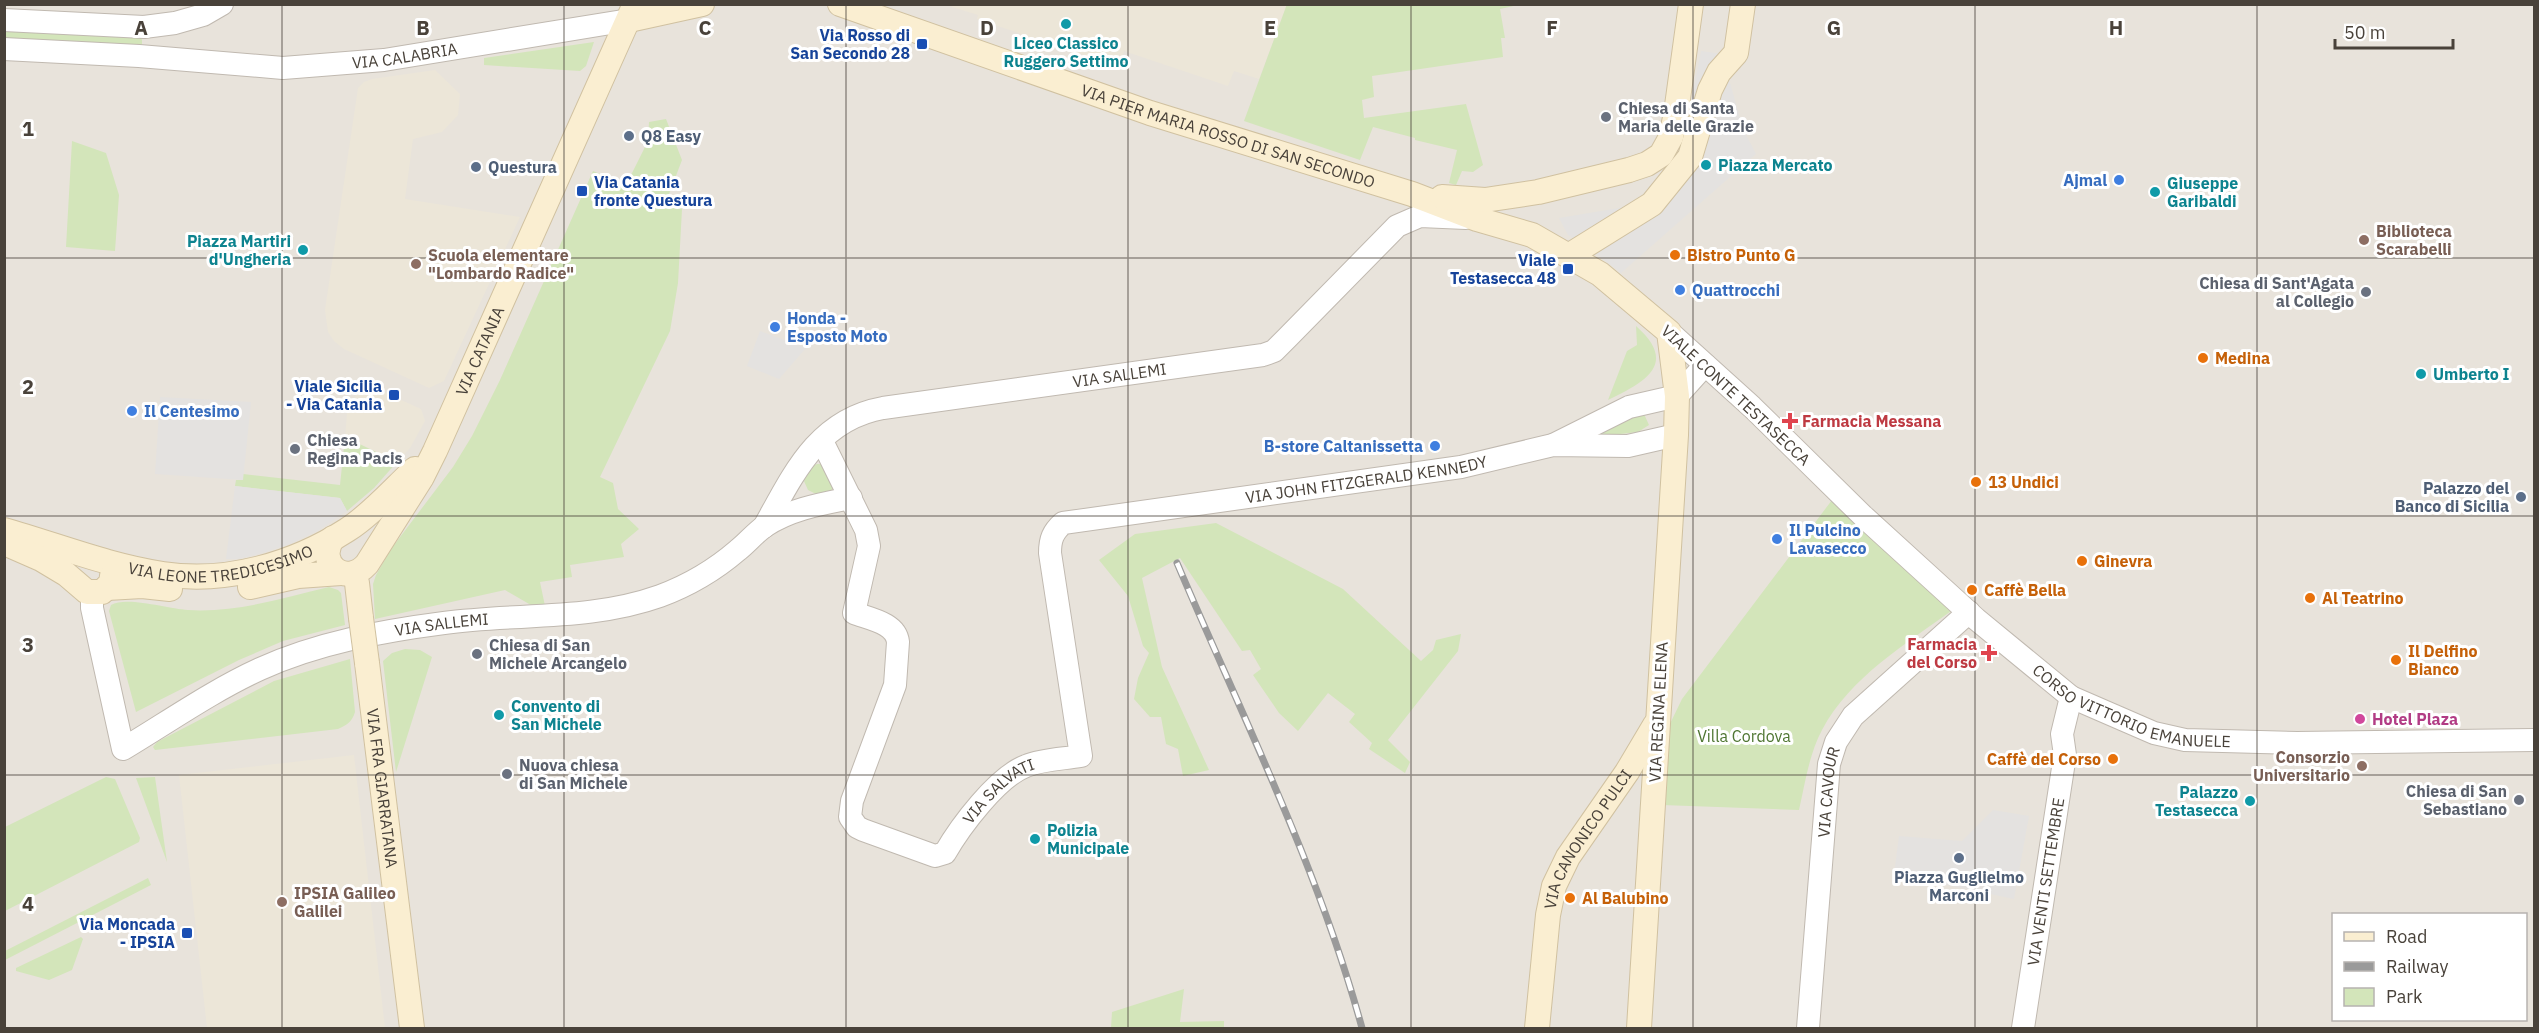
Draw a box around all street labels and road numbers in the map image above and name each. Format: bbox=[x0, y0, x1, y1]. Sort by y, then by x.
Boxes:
street label: VIA CALABRIA bbox=[351, 38, 459, 73]
street label: VIA PIER MARIA ROSSO DI SAN SECONDO bbox=[1079, 80, 1378, 192]
street label: VIA CATANIA bbox=[451, 303, 508, 399]
street label: VIALE CONTE TESTASECCA bbox=[1657, 321, 1815, 469]
street label: VIA SALLEMI bbox=[1071, 359, 1168, 391]
street label: VIA JOHN FITZGERALD KENNEDY bbox=[1244, 451, 1490, 507]
street label: VIA LEONE TREDICESIMO bbox=[126, 540, 316, 587]
street label: VIA SALLEMI bbox=[393, 609, 489, 640]
street label: VIA REGINA ELENA bbox=[1644, 641, 1672, 783]
street label: CORSO VITTORIO EMANUELE bbox=[2029, 660, 2231, 751]
street label: VIA FRA GIARRATANA bbox=[363, 707, 402, 869]
street label: VIA CAVOUR bbox=[1813, 744, 1844, 838]
street label: VIA SALVATI bbox=[958, 754, 1037, 828]
street label: VIA CANONICO PULCI bbox=[1540, 765, 1636, 911]
street label: VIA VENTI SETTEMBRE bbox=[2023, 796, 2068, 967]

